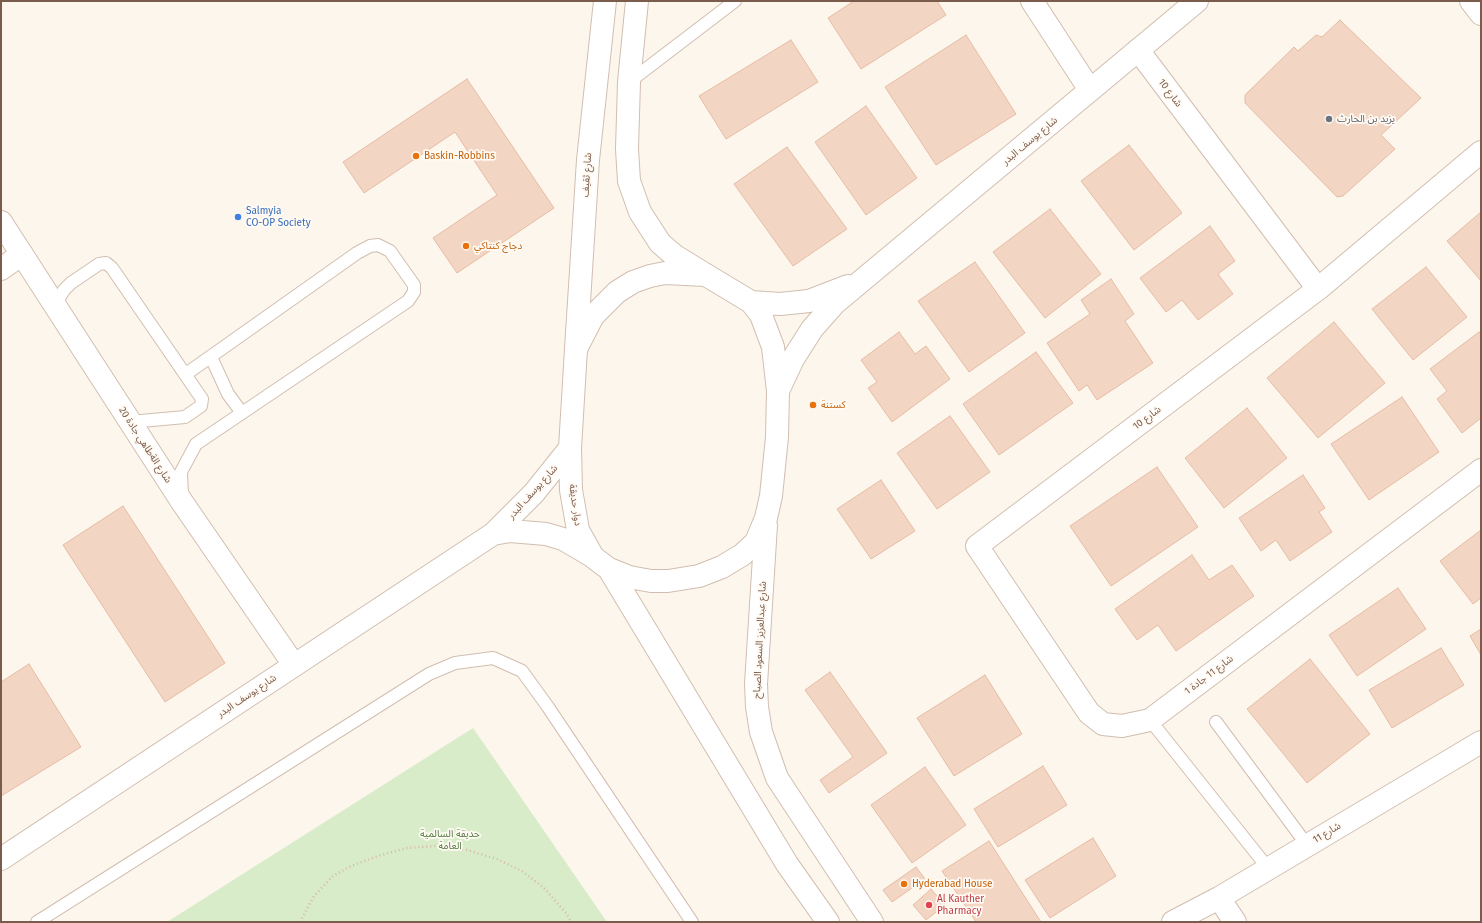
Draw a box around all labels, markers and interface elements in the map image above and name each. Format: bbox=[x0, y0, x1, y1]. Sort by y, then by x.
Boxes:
street label: شارع 10 bbox=[1156, 77, 1184, 109]
place label: يزيد بن الحارث bbox=[1337, 113, 1395, 125]
street label: شارع يوسف البدر bbox=[1000, 114, 1060, 168]
marker: يزيد بن الحارث bbox=[1324, 114, 1334, 124]
place label: Baskin-Robbins bbox=[424, 150, 495, 162]
marker: Baskin-Robbins bbox=[411, 151, 421, 161]
street label: شارع ثقيف bbox=[579, 152, 595, 198]
place label: Salmyia CO-OP Society bbox=[246, 205, 311, 228]
marker: Salmyia CO-OP Society bbox=[233, 212, 243, 222]
place label: دجاج كنتاكي bbox=[474, 240, 522, 252]
marker: دجاج كنتاكي bbox=[461, 241, 471, 251]
place label: كستنة bbox=[821, 399, 846, 411]
marker: كستنة bbox=[808, 400, 818, 410]
street label: شارع 10 bbox=[1131, 404, 1163, 432]
street label: شارع الةطاهي جادة 20 bbox=[116, 405, 174, 485]
street label: شارع يوسف البدر bbox=[506, 462, 560, 522]
street label: دوار حديقة bbox=[566, 483, 584, 527]
street label: شارع عبدالعزيز السعود الصباح bbox=[751, 581, 769, 699]
street label: شارع 11 جادة 1 bbox=[1182, 653, 1236, 697]
street label: شارع يوسف البدر bbox=[215, 672, 279, 720]
street label: شارع 11 bbox=[1311, 820, 1343, 846]
park label: حديقة السالمية العامة bbox=[420, 828, 480, 852]
place label: Hyderabad House bbox=[912, 878, 993, 890]
marker: Hyderabad House bbox=[899, 879, 909, 889]
place label: Al Kauther Pharmacy bbox=[937, 893, 984, 916]
marker: Al Kauther Pharmacy bbox=[924, 900, 934, 910]

